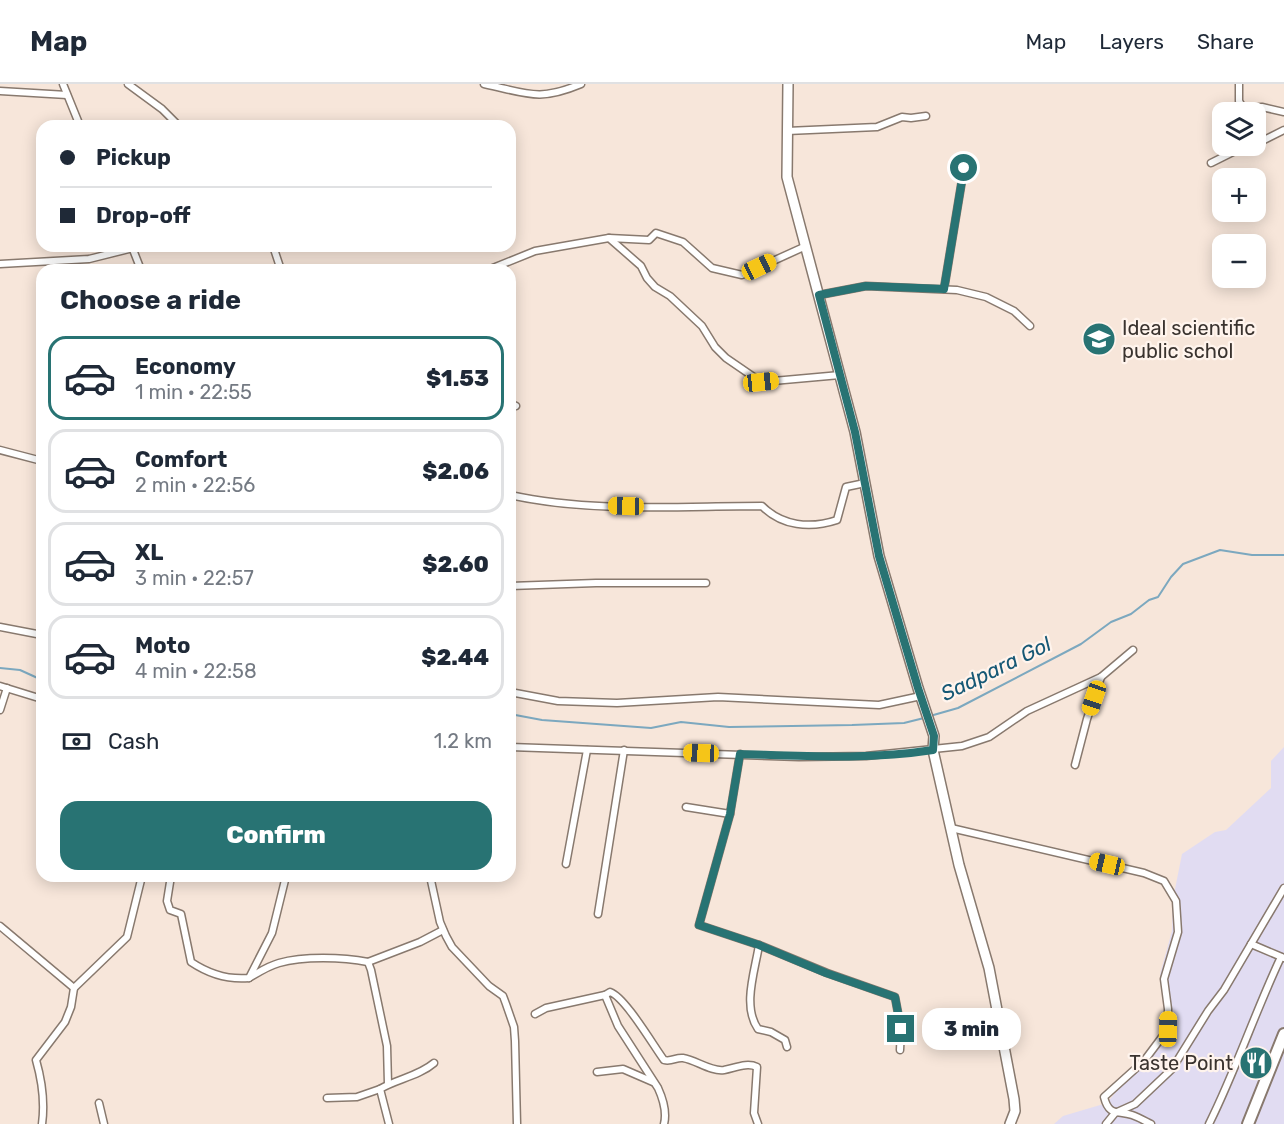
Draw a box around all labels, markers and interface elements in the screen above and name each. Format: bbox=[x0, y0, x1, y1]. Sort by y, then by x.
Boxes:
text: Map bbox=[30, 25, 87, 58]
text: Map bbox=[1025, 29, 1066, 54]
text: Layers bbox=[1099, 29, 1164, 54]
text: Share bbox=[1197, 29, 1254, 54]
map controls bbox=[1212, 102, 1266, 288]
button: layers bbox=[1212, 102, 1266, 156]
text: Pickup bbox=[96, 144, 171, 171]
route start bbox=[950, 154, 977, 181]
button: + bbox=[1212, 168, 1266, 222]
text: Drop-off bbox=[96, 202, 191, 229]
button: − bbox=[1212, 234, 1266, 288]
car bbox=[739, 251, 779, 283]
text: Choose a ride bbox=[60, 284, 241, 316]
place label: Ideal scientific public schol bbox=[1122, 316, 1255, 363]
school or university icon: Ideal scientific public schol bbox=[1081, 321, 1117, 357]
icon: car bbox=[63, 351, 117, 405]
text: Economy bbox=[135, 353, 236, 380]
text: $1.53 bbox=[426, 365, 489, 392]
car bbox=[742, 371, 780, 393]
text: 1 min · 22:55 bbox=[135, 380, 252, 404]
icon: car bbox=[63, 444, 117, 498]
text: Comfort bbox=[135, 446, 227, 473]
text: $2.06 bbox=[422, 458, 489, 485]
text: 2 min · 22:56 bbox=[135, 473, 255, 497]
car bbox=[608, 497, 644, 515]
icon: car bbox=[63, 537, 117, 591]
text: XL bbox=[135, 539, 163, 566]
text: $2.60 bbox=[422, 551, 489, 578]
text: 3 min · 22:57 bbox=[135, 566, 254, 590]
icon: car bbox=[63, 630, 117, 684]
water label: Sadpara Gol bbox=[937, 631, 1056, 706]
text: Moto bbox=[135, 632, 190, 659]
text: $2.44 bbox=[421, 644, 489, 671]
text: 4 min · 22:58 bbox=[135, 659, 257, 683]
car bbox=[1080, 678, 1108, 718]
icon: cash bbox=[60, 725, 93, 758]
text: Cash bbox=[108, 728, 159, 755]
text: 1.2 km bbox=[434, 729, 492, 753]
car bbox=[683, 743, 719, 763]
button: Confirm bbox=[60, 801, 492, 870]
car bbox=[1087, 851, 1127, 877]
callout: 3 min bbox=[922, 1008, 1021, 1050]
car bbox=[1159, 1011, 1177, 1047]
route end bbox=[887, 1015, 914, 1042]
text: 3 min bbox=[944, 1017, 999, 1041]
restaurant icon: Taste Point bbox=[1238, 1045, 1274, 1081]
place label: Taste Point bbox=[1129, 1051, 1233, 1075]

